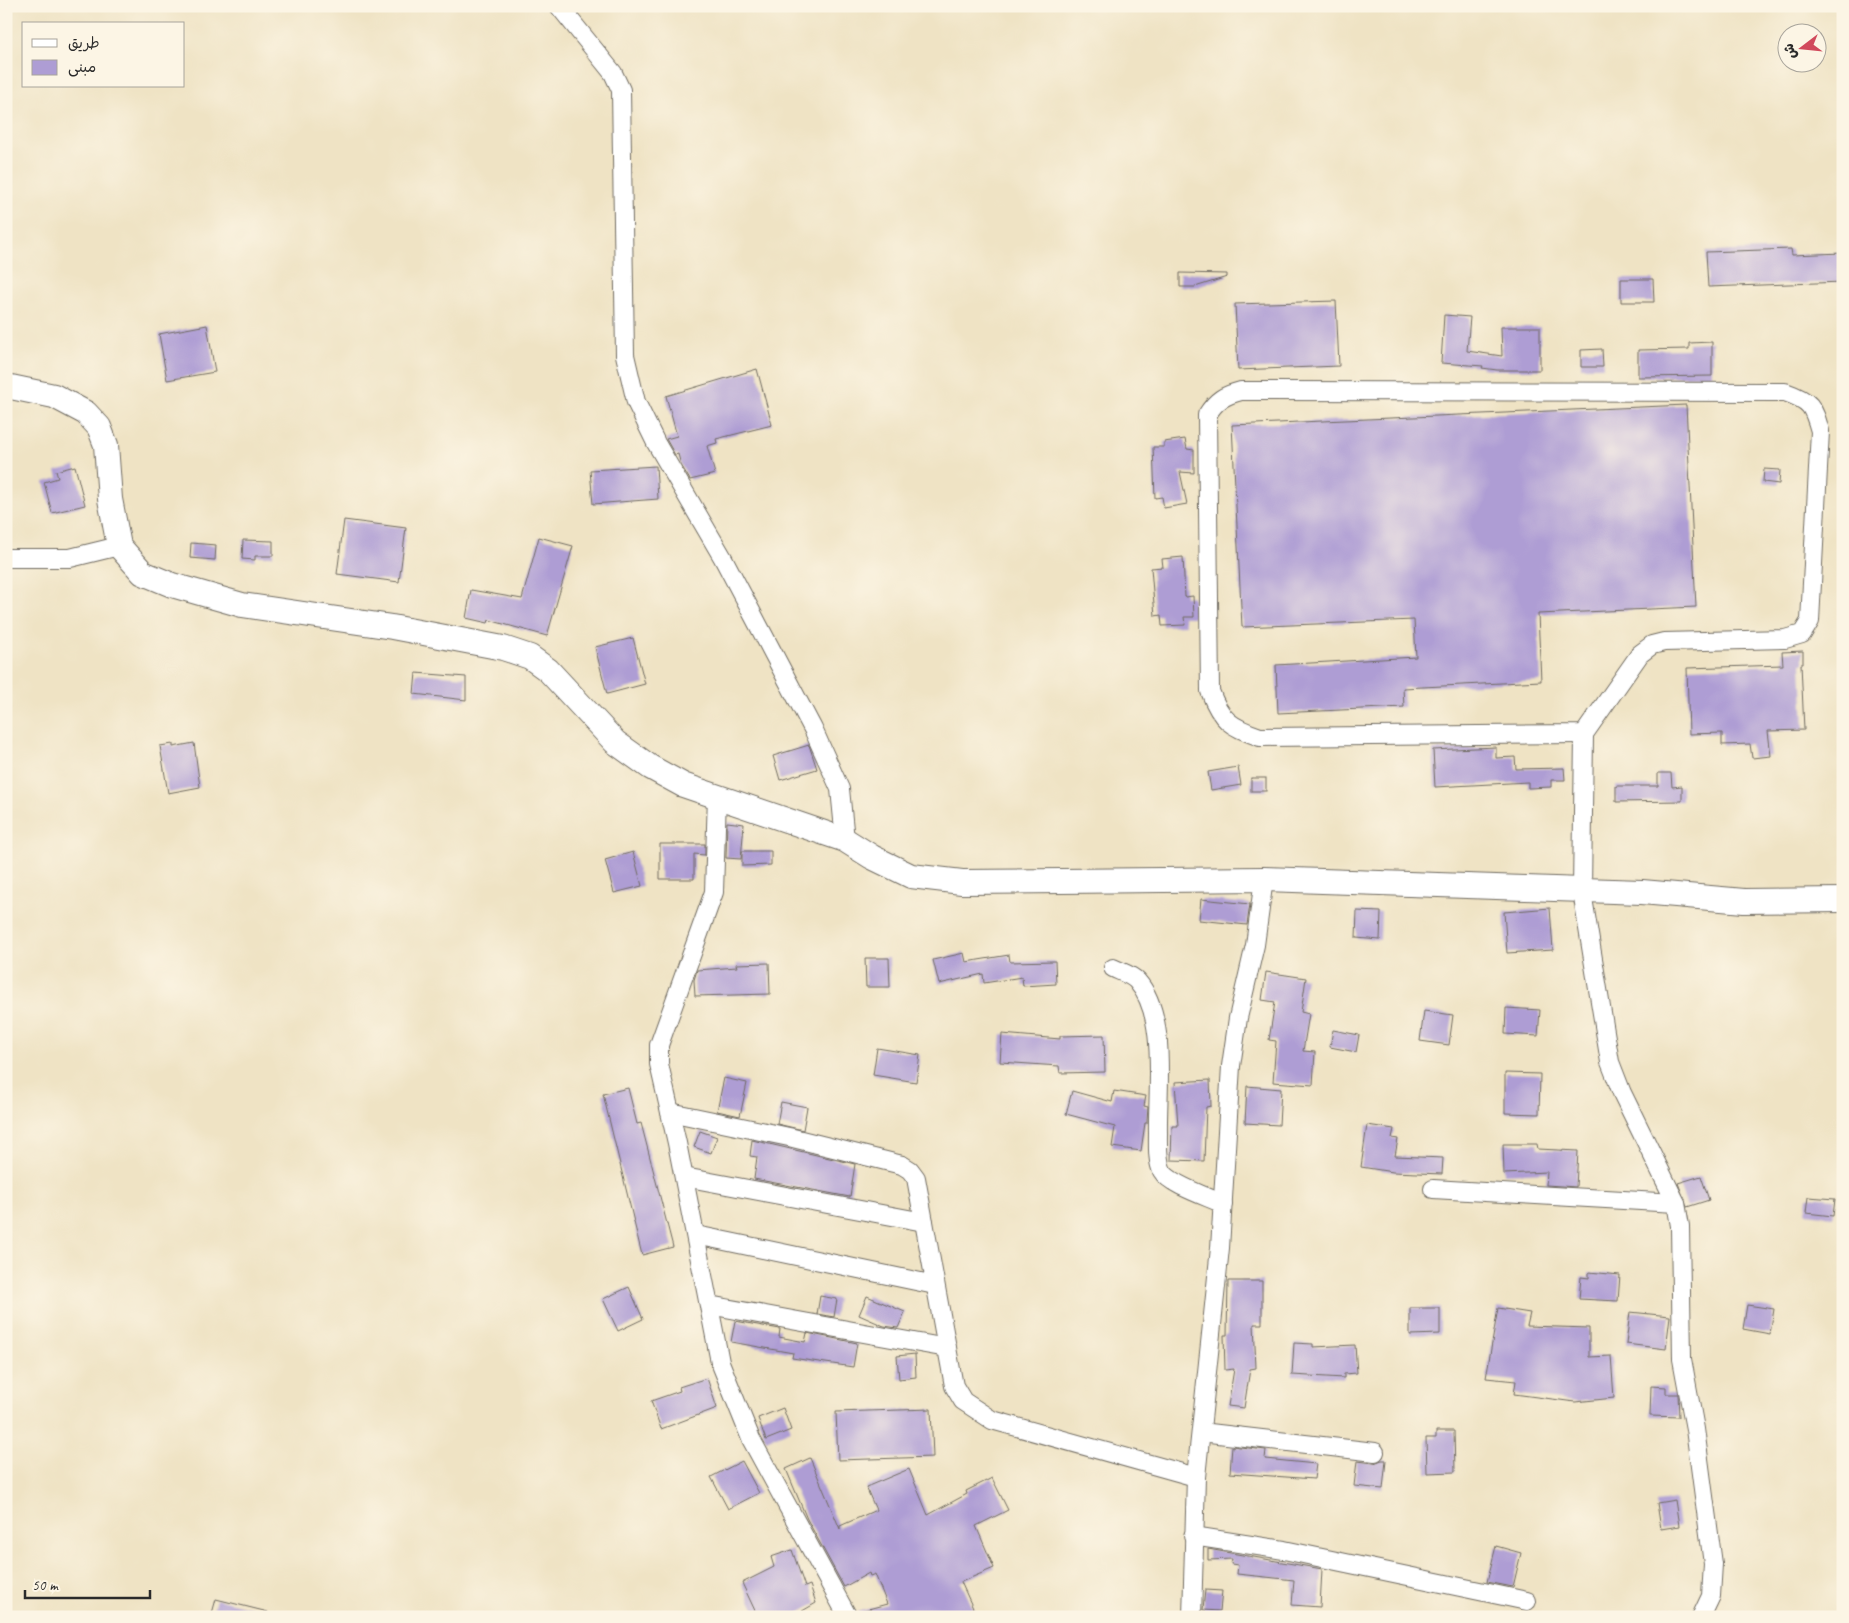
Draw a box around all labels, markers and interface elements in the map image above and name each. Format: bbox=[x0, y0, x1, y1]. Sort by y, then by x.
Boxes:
legend bbox=[22, 22, 185, 88]
north arrow bbox=[1776, 22, 1826, 72]
text: طريق bbox=[68, 34, 100, 53]
text: ش bbox=[1780, 42, 1800, 61]
text: مبنى bbox=[68, 58, 96, 77]
scale bar bbox=[25, 1568, 150, 1600]
text: 50 m bbox=[32, 1576, 59, 1595]

